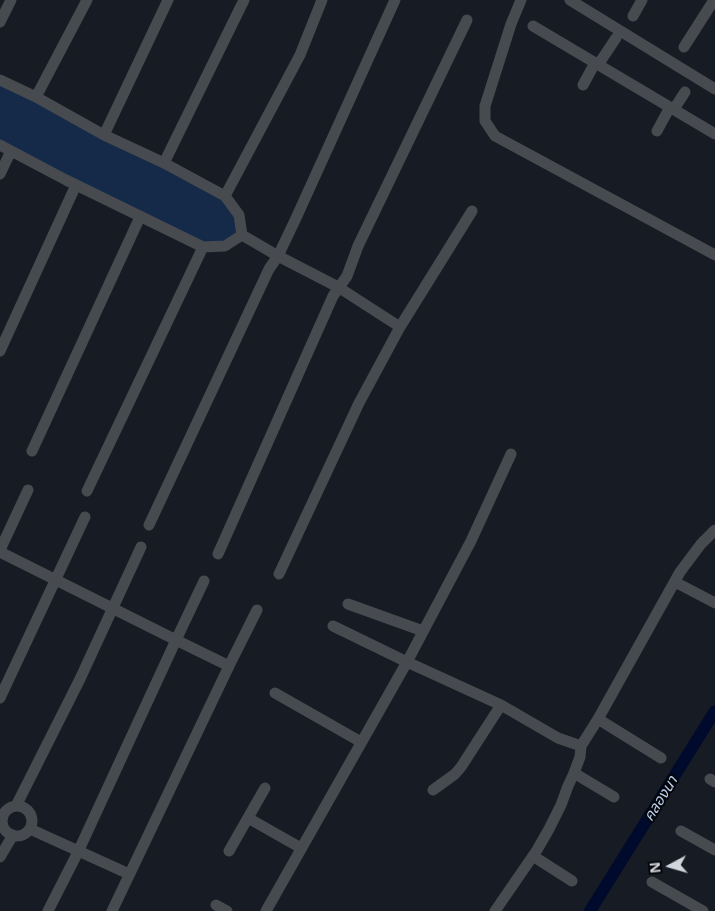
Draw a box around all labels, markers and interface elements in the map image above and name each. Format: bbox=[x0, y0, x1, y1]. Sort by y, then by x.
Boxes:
water label: คลองนา bbox=[640, 773, 682, 825]
north arrow bbox=[645, 841, 695, 891]
text: N bbox=[645, 861, 665, 874]

